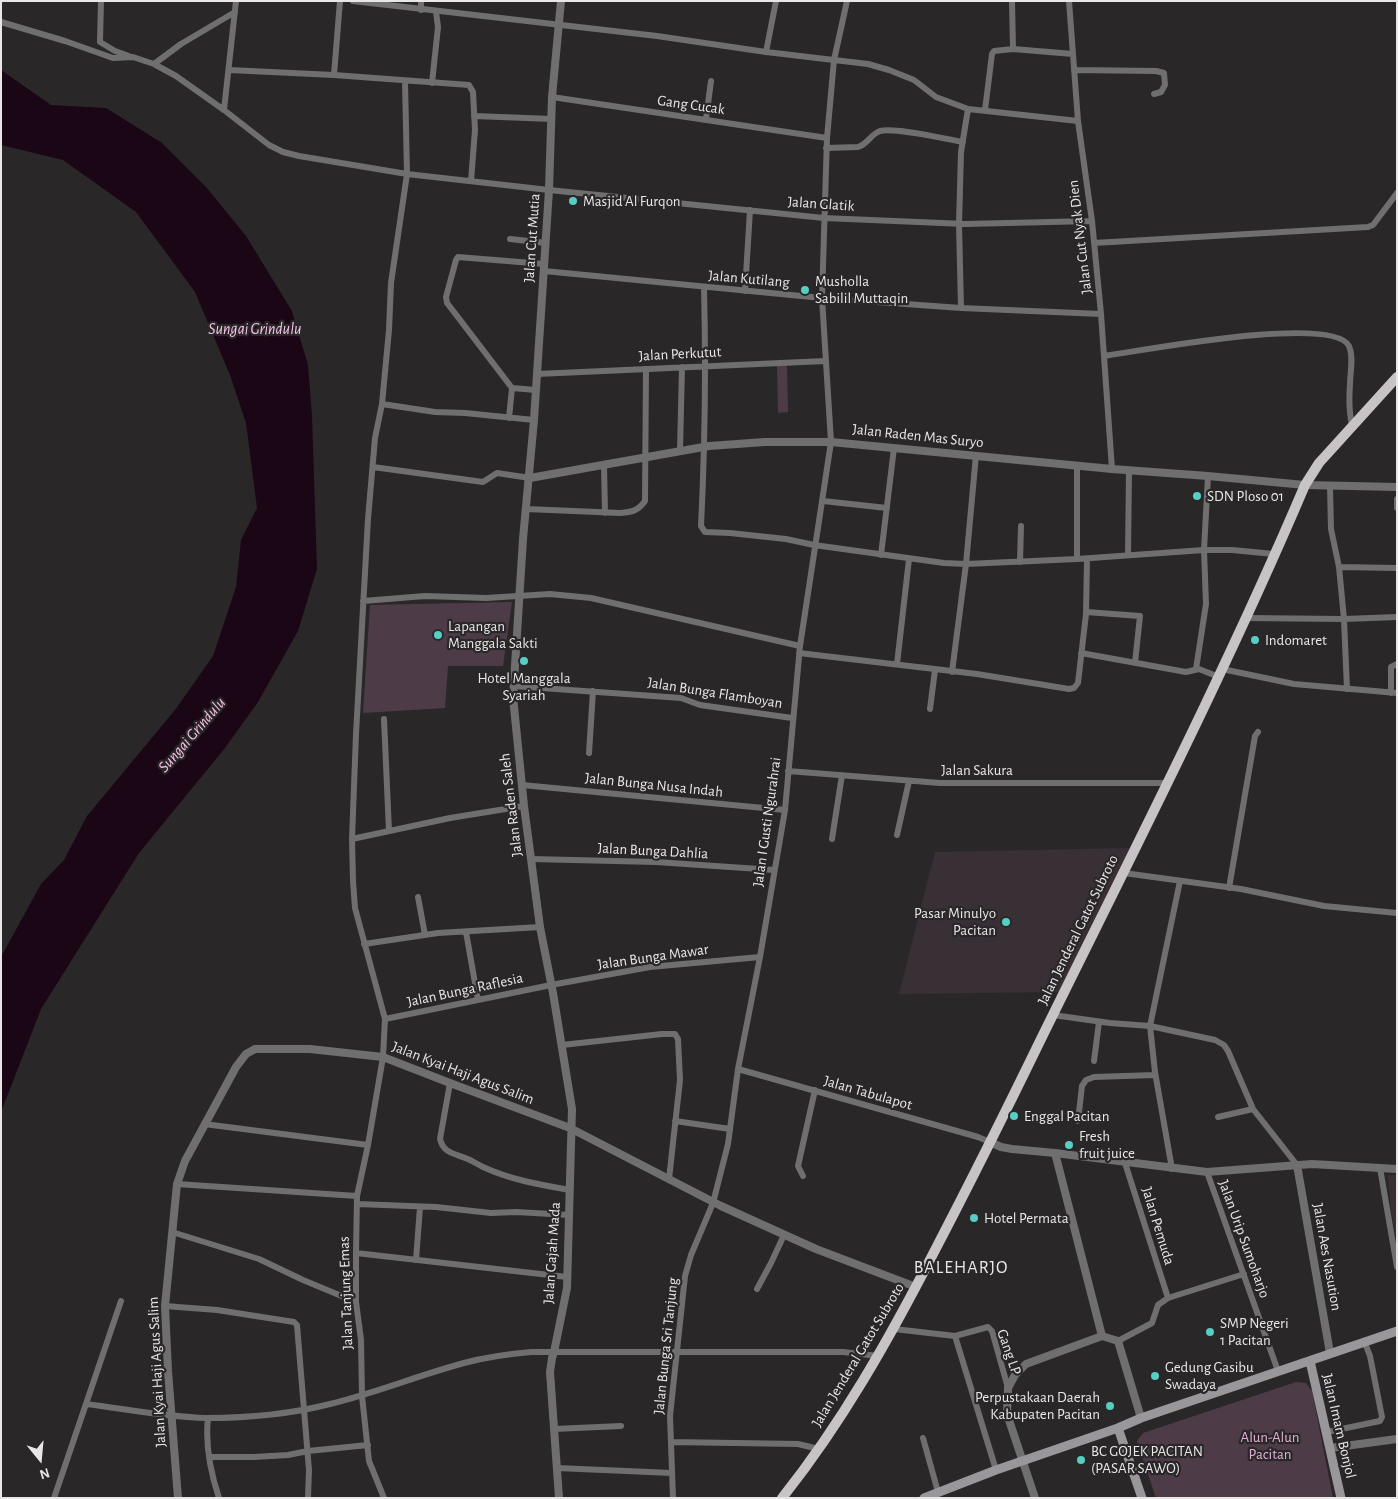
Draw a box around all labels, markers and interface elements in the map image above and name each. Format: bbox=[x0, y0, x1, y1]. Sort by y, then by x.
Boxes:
street label: Gang Cucak bbox=[656, 91, 726, 119]
street label: Jalan Cut Nyak Dien bbox=[1064, 179, 1096, 295]
place label: Masjid Al Furqon bbox=[583, 192, 681, 210]
street label: Jalan Cut Mutia bbox=[520, 193, 544, 283]
street label: Jalan Glatik bbox=[787, 193, 855, 215]
marker: Masjid Al Furqon bbox=[567, 195, 579, 207]
street label: Jalan Kutilang bbox=[708, 266, 790, 292]
place label: Musholla Sabilil Muttaqin bbox=[815, 272, 908, 307]
marker: Musholla Sabilil Muttaqin bbox=[799, 284, 811, 296]
water label: Sungai Grindulu bbox=[208, 319, 302, 339]
street label: Jalan Perkutut bbox=[638, 343, 722, 365]
street label: Jalan Raden Mas Suryo bbox=[852, 420, 984, 452]
place label: SDN Ploso 01 bbox=[1207, 487, 1284, 505]
marker: SDN Ploso 01 bbox=[1191, 490, 1203, 502]
place label: Lapangan Manggala Sakti bbox=[448, 617, 538, 652]
marker: Lapangan Manggala Sakti bbox=[432, 629, 444, 641]
place label: Indomaret bbox=[1265, 631, 1327, 649]
marker: Indomaret bbox=[1249, 634, 1261, 646]
marker: Hotel Manggala Syariah bbox=[518, 655, 530, 667]
place label: Hotel Manggala Syariah bbox=[477, 669, 571, 704]
street label: Jalan Bunga Flamboyan bbox=[646, 673, 784, 713]
water label: Sungai Grindulu bbox=[154, 694, 230, 776]
street label: Jalan Raden Saleh bbox=[496, 752, 526, 858]
street label: Jalan I Gusti Ngurahrai bbox=[749, 756, 785, 888]
street label: Jalan Sakura bbox=[941, 761, 1013, 779]
street label: Jalan Bunga Nusa Indah bbox=[584, 769, 724, 801]
street label: Jalan Bunga Dahlia bbox=[597, 839, 709, 863]
street label: Jalan Jenderal Gatot Subroto bbox=[1034, 852, 1122, 1008]
place label: Pasar Minulyo Pacitan bbox=[914, 904, 996, 939]
marker: Pasar Minulyo Pacitan bbox=[1000, 916, 1012, 928]
street label: Jalan Bunga Mawar bbox=[596, 940, 710, 974]
street label: Jalan Bunga Raflesia bbox=[405, 969, 525, 1011]
street label: Jalan Kyai Haji Agus Salim bbox=[389, 1038, 537, 1108]
street label: Jalan Tabulapot bbox=[822, 1072, 914, 1114]
place label: Enggal Pacitan bbox=[1024, 1107, 1109, 1125]
marker: Enggal Pacitan bbox=[1008, 1110, 1020, 1122]
place label: Fresh fruit juice bbox=[1079, 1127, 1135, 1162]
marker: Fresh fruit juice bbox=[1063, 1139, 1075, 1151]
street label: Jalan Urip Sumoharjo bbox=[1214, 1177, 1274, 1301]
street label: Jalan Pemuda bbox=[1138, 1185, 1178, 1267]
street label: Jalan Gajah Mada bbox=[539, 1201, 565, 1305]
street label: Jalan Aes Nasution bbox=[1309, 1202, 1345, 1312]
place label: Hotel Permata bbox=[984, 1209, 1069, 1227]
marker: Hotel Permata bbox=[968, 1212, 980, 1224]
street label: Jalan Tanjung Emas bbox=[335, 1236, 357, 1350]
district label: BALEHARJO bbox=[913, 1257, 1009, 1279]
street label: Jalan Bunga Sri Tanjung bbox=[650, 1277, 682, 1415]
street label: Jalan Jenderal Gatot Subroto bbox=[808, 1280, 908, 1430]
street label: Jalan Kyai Haji Agus Salim bbox=[144, 1296, 170, 1448]
place label: SMP Negeri 1 Pacitan bbox=[1220, 1314, 1289, 1349]
marker: SMP Negeri 1 Pacitan bbox=[1204, 1326, 1216, 1338]
street label: Gang LP bbox=[993, 1327, 1025, 1377]
place label: Gedung Gasibu Swadaya bbox=[1165, 1358, 1254, 1393]
marker: Gedung Gasibu Swadaya bbox=[1149, 1370, 1161, 1382]
street label: Jalan Imam Bonjol bbox=[1318, 1372, 1360, 1480]
place label: Perpustakaan Daerah Kabupaten Pacitan bbox=[975, 1388, 1100, 1423]
marker: Perpustakaan Daerah Kabupaten Pacitan bbox=[1104, 1400, 1116, 1412]
park label: Alun-Alun Pacitan bbox=[1240, 1428, 1300, 1463]
north arrow bbox=[15, 1434, 65, 1484]
place label: BC GOJEK PACITAN (PASAR SAWO) bbox=[1091, 1442, 1203, 1477]
marker: BC GOJEK PACITAN (PASAR SAWO) bbox=[1075, 1454, 1087, 1466]
text: N bbox=[38, 1465, 51, 1481]

